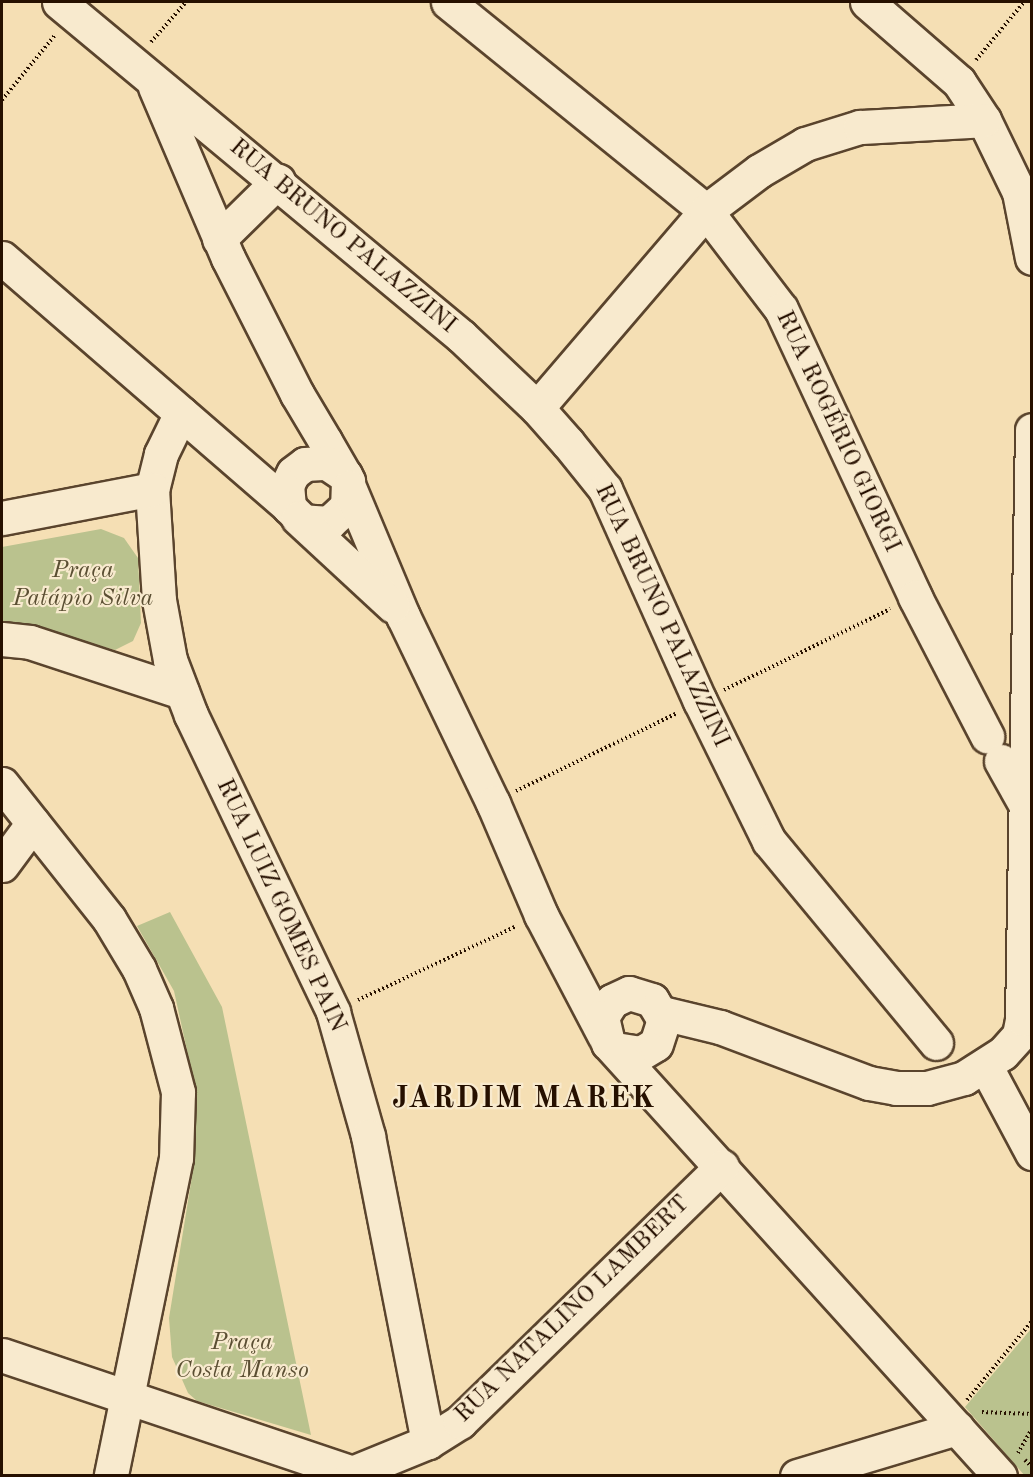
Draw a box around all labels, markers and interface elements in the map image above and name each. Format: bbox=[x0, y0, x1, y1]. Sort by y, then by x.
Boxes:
street label: RUA BRUNO PALAZZINI bbox=[223, 134, 461, 340]
street label: RUA ROGÉRIO GIORGI bbox=[768, 307, 906, 557]
street label: RUA BRUNO PALAZZINI bbox=[587, 480, 735, 752]
park label: Praça Patápio Silva bbox=[13, 558, 153, 614]
street label: RUA LUIZ GOMES PAIN bbox=[209, 775, 351, 1037]
district label: JARDIM MAREK bbox=[392, 1081, 656, 1117]
street label: RUA NATALINO LAMBERT bbox=[450, 1190, 696, 1430]
park label: Praça Costa Manso bbox=[175, 1330, 309, 1386]

